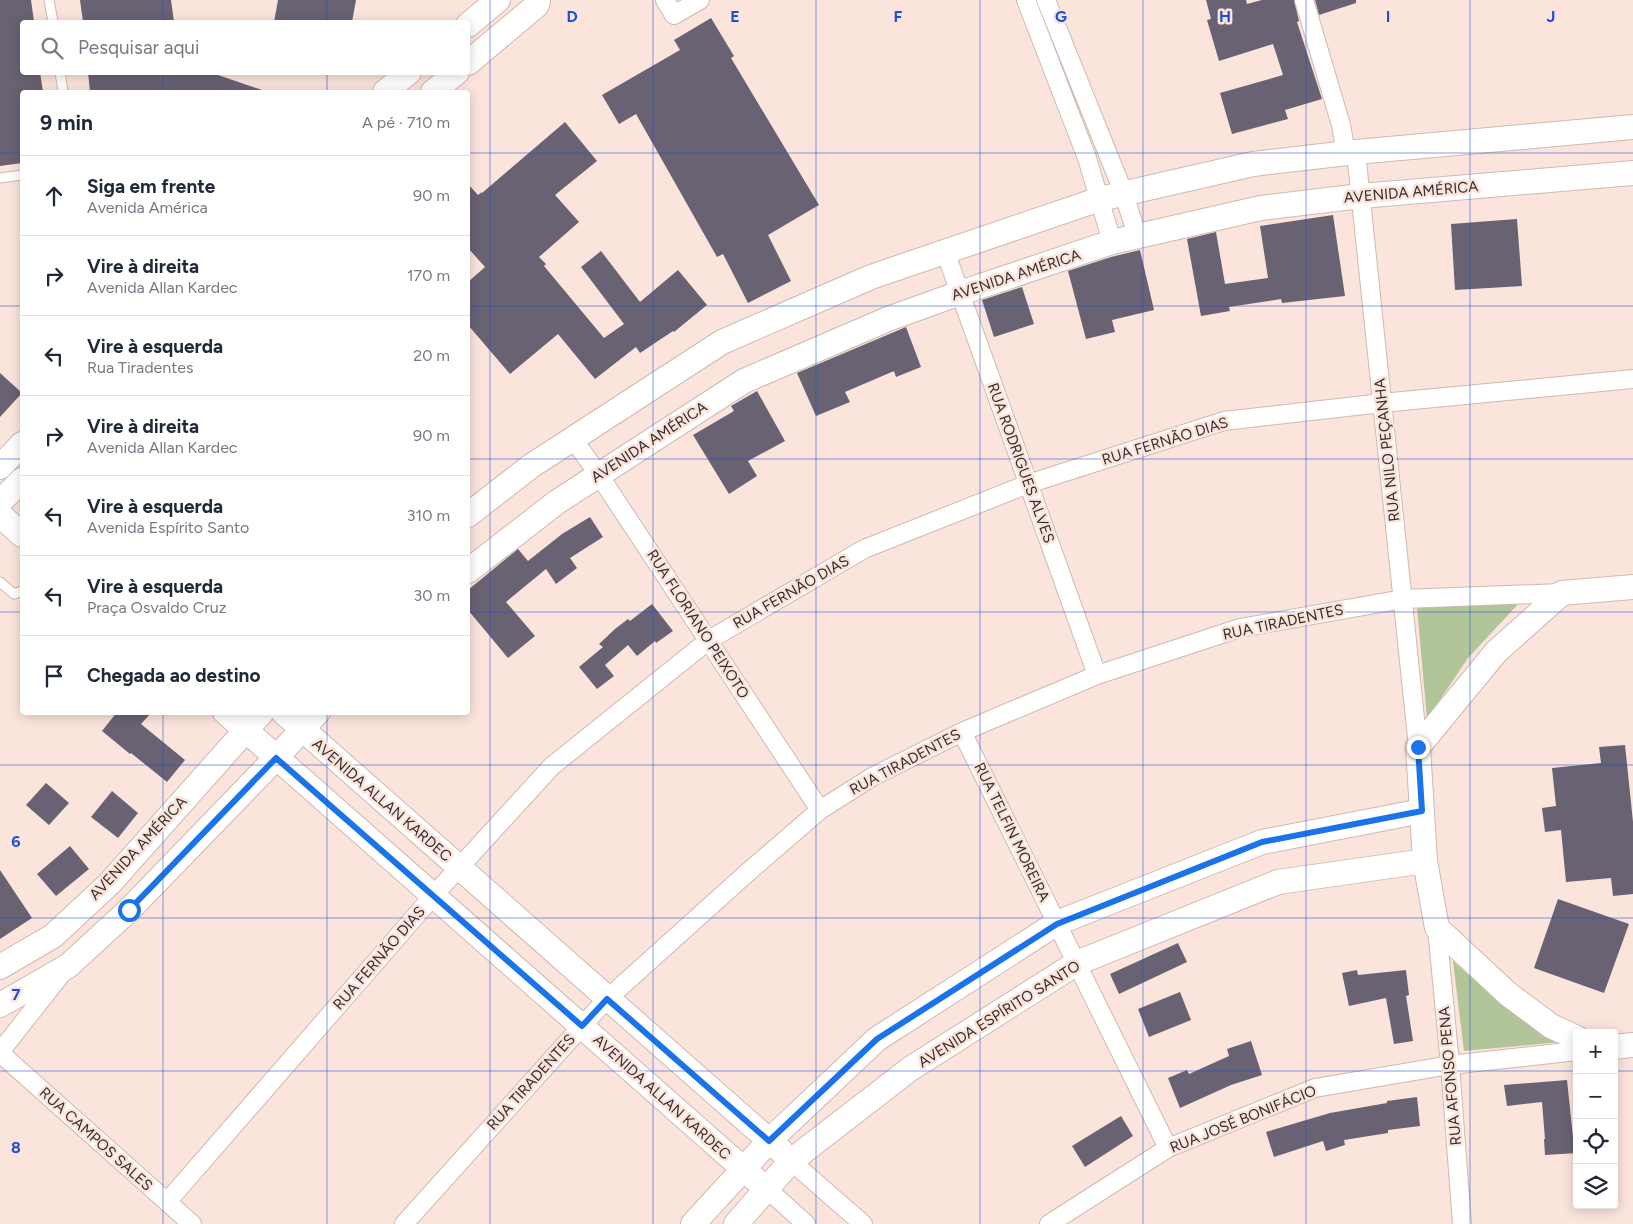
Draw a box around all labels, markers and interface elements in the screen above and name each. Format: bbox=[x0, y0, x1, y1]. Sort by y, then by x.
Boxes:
text: D bbox=[566, 7, 578, 26]
text: E bbox=[730, 7, 740, 26]
text: F bbox=[894, 7, 903, 26]
text: G bbox=[1055, 7, 1067, 26]
text: H bbox=[1219, 7, 1231, 26]
text: I bbox=[1386, 7, 1390, 26]
text: J bbox=[1547, 7, 1555, 26]
search box bbox=[20, 20, 470, 75]
icon: search bbox=[38, 34, 66, 62]
text: Pesquisar aqui bbox=[78, 36, 199, 59]
text: 9 min bbox=[40, 110, 93, 135]
text: A pé · 710 m bbox=[362, 113, 450, 132]
text: Siga em frente bbox=[87, 175, 215, 198]
street label: AVENIDA AMÉRICA bbox=[1343, 177, 1479, 207]
icon: ahead bbox=[40, 182, 68, 210]
text: 90 m bbox=[413, 186, 450, 205]
text: Avenida América bbox=[87, 198, 208, 217]
street label: AVENIDA AMÉRICA bbox=[949, 246, 1083, 304]
text: Vire à direita bbox=[87, 255, 199, 278]
icon: right bbox=[40, 262, 68, 290]
text: 170 m bbox=[407, 266, 450, 285]
text: Avenida Allan Kardec bbox=[87, 278, 238, 297]
text: Vire à esquerda bbox=[87, 335, 223, 358]
icon: left bbox=[40, 342, 68, 370]
text: 20 m bbox=[413, 346, 450, 365]
text: Rua Tiradentes bbox=[87, 358, 193, 377]
street label: RUA NILO PEÇANHA bbox=[1371, 377, 1403, 523]
street label: RUA RODRIGUES ALVES bbox=[984, 381, 1058, 545]
street label: AVENIDA AMÉRICA bbox=[588, 398, 710, 486]
street label: RUA FERNÃO DIAS bbox=[1100, 413, 1230, 469]
text: Vire à direita bbox=[87, 415, 199, 438]
icon: right bbox=[40, 422, 68, 450]
text: 90 m bbox=[413, 426, 450, 445]
text: Avenida Allan Kardec bbox=[87, 438, 238, 457]
text: Vire à esquerda bbox=[87, 495, 223, 518]
icon: left bbox=[40, 502, 68, 530]
text: 310 m bbox=[407, 506, 450, 525]
text: Avenida Espírito Santo bbox=[87, 518, 249, 537]
street label: RUA FLORIANO PEIXOTO bbox=[643, 546, 753, 702]
street label: RUA FERNÃO DIAS bbox=[730, 551, 852, 633]
text: Vire à esquerda bbox=[87, 575, 223, 598]
icon: left bbox=[40, 582, 68, 610]
text: 30 m bbox=[413, 586, 450, 605]
text: Praça Osvaldo Cruz bbox=[87, 598, 227, 617]
street label: RUA TIRADENTES bbox=[1221, 600, 1345, 644]
icon: arrive bbox=[40, 662, 68, 690]
text: Chegada ao destino bbox=[87, 664, 260, 687]
street label: RUA TIRADENTES bbox=[846, 725, 964, 799]
street label: AVENIDA ALLAN KARDEC bbox=[309, 735, 455, 865]
route end bbox=[1407, 736, 1430, 759]
street label: RUA TELFIN MOREIRA bbox=[970, 759, 1054, 905]
street label: AVENIDA AMÉRICA bbox=[85, 793, 191, 903]
text: 6 bbox=[11, 832, 21, 851]
route start bbox=[118, 899, 141, 922]
street label: RUA FERNÃO DIAS bbox=[329, 903, 429, 1013]
street label: AVENIDA ESPÍRITO SANTO bbox=[915, 957, 1083, 1071]
text: 7 bbox=[12, 985, 21, 1004]
street label: RUA AFONSO PENA bbox=[1435, 1006, 1465, 1146]
map controls bbox=[1573, 1029, 1618, 1209]
button: + bbox=[1573, 1029, 1618, 1074]
street label: RUA TIRADENTES bbox=[483, 1030, 579, 1134]
street label: AVENIDA ALLAN KARDEC bbox=[590, 1031, 735, 1164]
button: − bbox=[1573, 1074, 1618, 1119]
street label: RUA JOSÉ BONIFÁCIO bbox=[1167, 1081, 1319, 1157]
street label: RUA CAMPOS SALES bbox=[36, 1083, 156, 1195]
button: locate bbox=[1573, 1119, 1618, 1164]
text: 8 bbox=[11, 1138, 21, 1157]
button: layers bbox=[1573, 1164, 1618, 1209]

